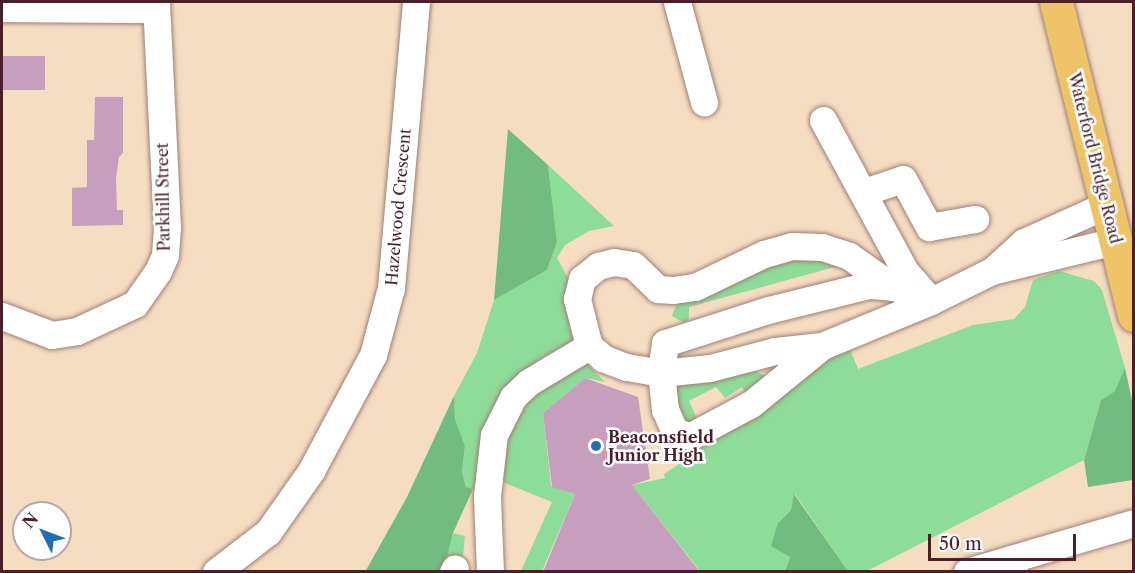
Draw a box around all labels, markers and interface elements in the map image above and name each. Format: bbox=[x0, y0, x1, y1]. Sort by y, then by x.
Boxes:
street label: Waterford Bridge Road bbox=[1064, 71, 1126, 245]
street label: Hazelwood Crescent bbox=[382, 127, 414, 287]
street label: Parkhill Street bbox=[152, 142, 174, 252]
place label: Beaconsfield Junior High bbox=[608, 427, 714, 465]
marker: Beaconsfield Junior High bbox=[589, 439, 603, 453]
north arrow bbox=[12, 501, 72, 561]
text: N bbox=[18, 508, 42, 532]
scale bar bbox=[931, 522, 1080, 560]
text: 50 m bbox=[939, 533, 982, 555]

